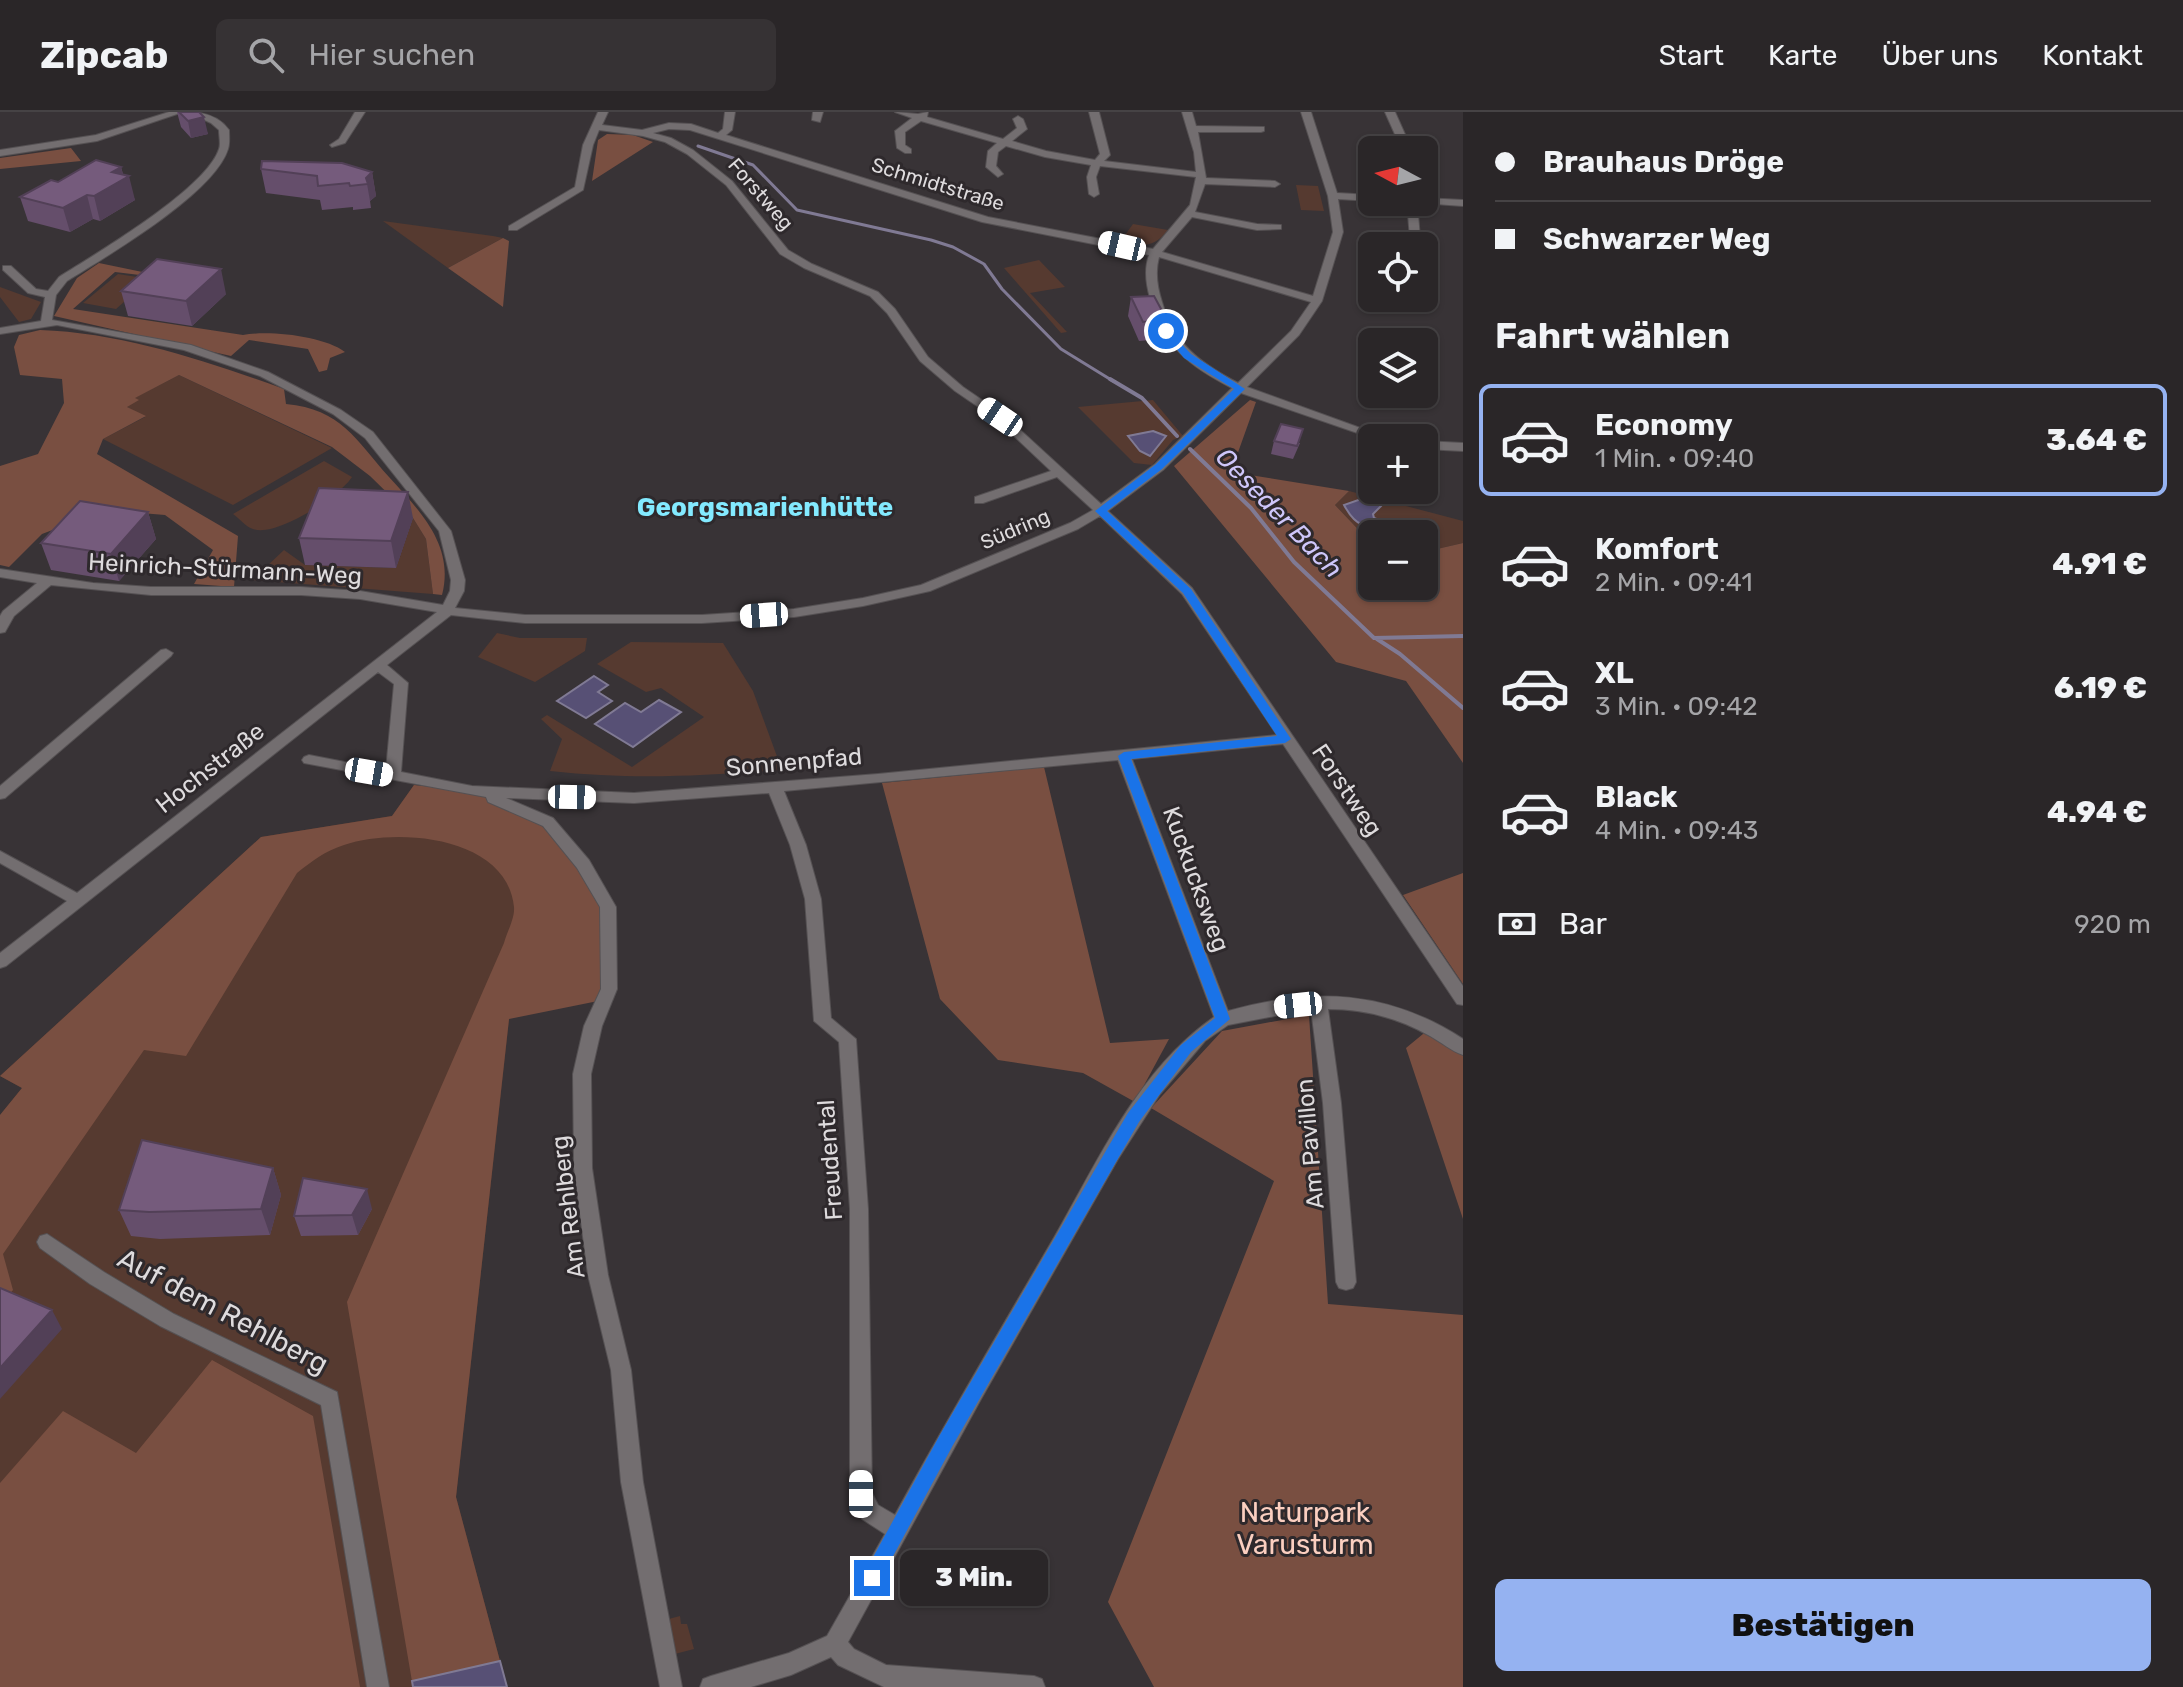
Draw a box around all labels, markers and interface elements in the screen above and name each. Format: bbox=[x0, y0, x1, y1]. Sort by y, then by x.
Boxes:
search box bbox=[216, 19, 776, 91]
text: Zipcab bbox=[40, 32, 168, 78]
icon: search bbox=[244, 33, 288, 77]
text: Hier suchen bbox=[308, 37, 475, 73]
text: Start bbox=[1659, 39, 1724, 72]
text: Karte bbox=[1768, 39, 1837, 72]
text: Über uns bbox=[1881, 39, 1998, 72]
text: Kontakt bbox=[2042, 39, 2143, 72]
north arrow bbox=[1358, 136, 1438, 216]
map controls bbox=[1358, 136, 1438, 600]
text: Brauhaus Dröge bbox=[1543, 144, 1784, 180]
street label: Schmidtstraße bbox=[869, 152, 1007, 216]
street label: Forstweg bbox=[723, 153, 799, 235]
text: Schwarzer Weg bbox=[1543, 221, 1770, 257]
car bbox=[1096, 229, 1148, 263]
button: locate bbox=[1358, 232, 1438, 312]
route start bbox=[1148, 313, 1184, 349]
text: Fahrt wählen bbox=[1495, 314, 1730, 357]
button: layers bbox=[1358, 328, 1438, 408]
car bbox=[973, 394, 1027, 440]
icon: car bbox=[1499, 404, 1571, 476]
text: Economy bbox=[1595, 407, 1733, 443]
text: 3.64 € bbox=[2046, 422, 2147, 458]
button: + bbox=[1358, 424, 1438, 504]
water label: Oeseder Bach bbox=[1209, 442, 1349, 584]
text: 1 Min. · 09:40 bbox=[1595, 443, 1754, 474]
district label: Georgsmarienhütte bbox=[637, 492, 893, 523]
street label: Südring bbox=[977, 504, 1053, 554]
button: − bbox=[1358, 520, 1438, 600]
icon: car bbox=[1499, 528, 1571, 600]
text: Komfort bbox=[1595, 531, 1719, 567]
text: 4.91 € bbox=[2052, 546, 2147, 582]
street label: Heinrich-Stürmann-Weg bbox=[87, 548, 363, 590]
text: 2 Min. · 09:41 bbox=[1595, 567, 1753, 598]
car bbox=[739, 601, 789, 629]
icon: car bbox=[1499, 652, 1571, 724]
text: XL bbox=[1595, 655, 1634, 691]
text: 6.19 € bbox=[2054, 670, 2147, 706]
text: 3 Min. · 09:42 bbox=[1595, 691, 1758, 722]
street label: Hochstraße bbox=[150, 717, 270, 819]
street label: Forstweg bbox=[1306, 739, 1388, 841]
street label: Sonnenpfad bbox=[725, 742, 863, 782]
car bbox=[343, 756, 395, 788]
icon: car bbox=[1499, 776, 1571, 848]
text: Black bbox=[1595, 779, 1678, 815]
car bbox=[548, 785, 596, 809]
text: 4.94 € bbox=[2047, 794, 2147, 830]
street label: Kuckucksweg bbox=[1157, 803, 1235, 955]
text: 4 Min. · 09:43 bbox=[1595, 815, 1758, 846]
icon: cash bbox=[1495, 902, 1539, 946]
text: Bar bbox=[1559, 906, 1607, 942]
text: 920 m bbox=[2074, 909, 2151, 940]
car bbox=[1273, 991, 1323, 1019]
street label: Am Pavillon bbox=[1290, 1078, 1330, 1210]
street label: Freudental bbox=[812, 1099, 848, 1221]
street label: Am Rehlberg bbox=[545, 1134, 591, 1280]
street label: Auf dem Rehlberg bbox=[112, 1242, 334, 1380]
car bbox=[849, 1470, 873, 1518]
park label: Naturpark Varusturm bbox=[1236, 1496, 1374, 1561]
callout: 3 Min. bbox=[900, 1550, 1048, 1606]
route end bbox=[854, 1560, 890, 1596]
text: 3 Min. bbox=[935, 1562, 1013, 1593]
button: Bestätigen bbox=[1495, 1579, 2151, 1671]

